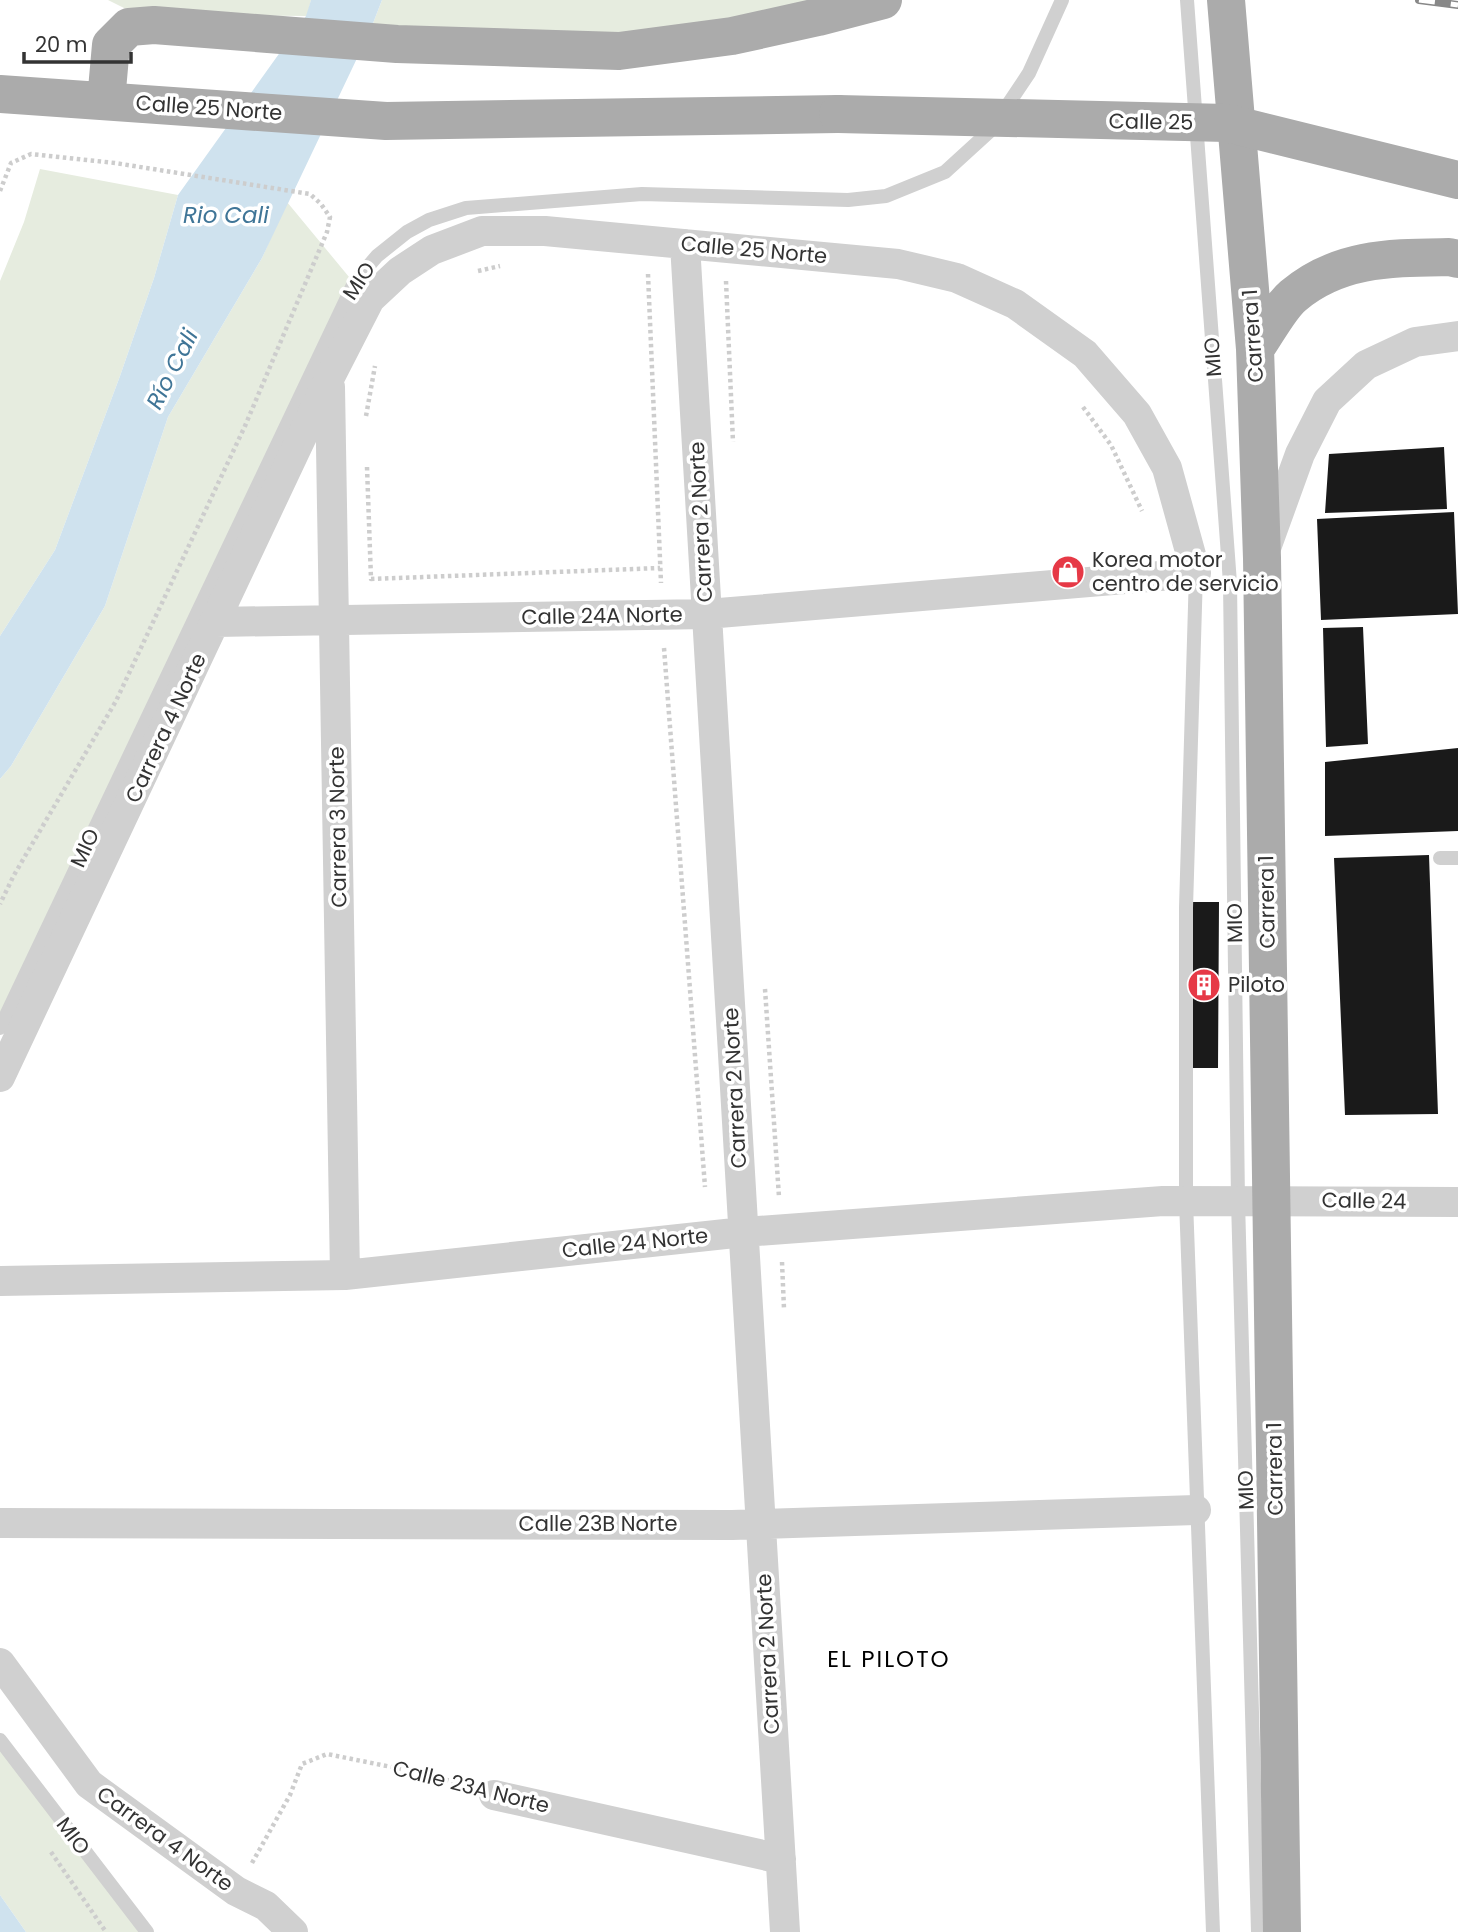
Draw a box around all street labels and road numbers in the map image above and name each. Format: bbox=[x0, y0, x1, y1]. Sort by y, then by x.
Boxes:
street label: Calle 25 Norte bbox=[135, 88, 283, 127]
street label: Calle 25 bbox=[1108, 106, 1194, 137]
street label: Calle 25 Norte bbox=[680, 229, 828, 270]
street label: MIO bbox=[335, 256, 382, 305]
street label: Carrera 1 bbox=[1235, 288, 1270, 384]
street label: MIO bbox=[1197, 336, 1228, 378]
street label: Carrera 2 Norte bbox=[682, 441, 719, 603]
street label: Calle 24A Norte bbox=[521, 600, 683, 631]
street label: Carrera 4 Norte bbox=[118, 648, 213, 807]
street label: Carrera 3 Norte bbox=[322, 746, 353, 908]
street label: MIO bbox=[63, 824, 106, 872]
street label: Carrera 1 bbox=[1251, 855, 1282, 949]
street label: MIO bbox=[1220, 903, 1249, 943]
street label: Carrera 2 Norte bbox=[716, 1007, 753, 1169]
street label: Calle 24 bbox=[1321, 1185, 1407, 1216]
street label: Calle 24 Norte bbox=[560, 1220, 710, 1265]
street label: Carrera 1 bbox=[1259, 1422, 1290, 1516]
street label: MIO bbox=[1230, 1470, 1261, 1510]
street label: Calle 23B Norte bbox=[519, 1509, 678, 1538]
street label: Carrera 2 Norte bbox=[749, 1573, 786, 1735]
street label: Calle 23A Norte bbox=[390, 1753, 552, 1820]
street label: Carrera 4 Norte bbox=[91, 1779, 239, 1898]
street label: MIO bbox=[50, 1811, 97, 1860]

